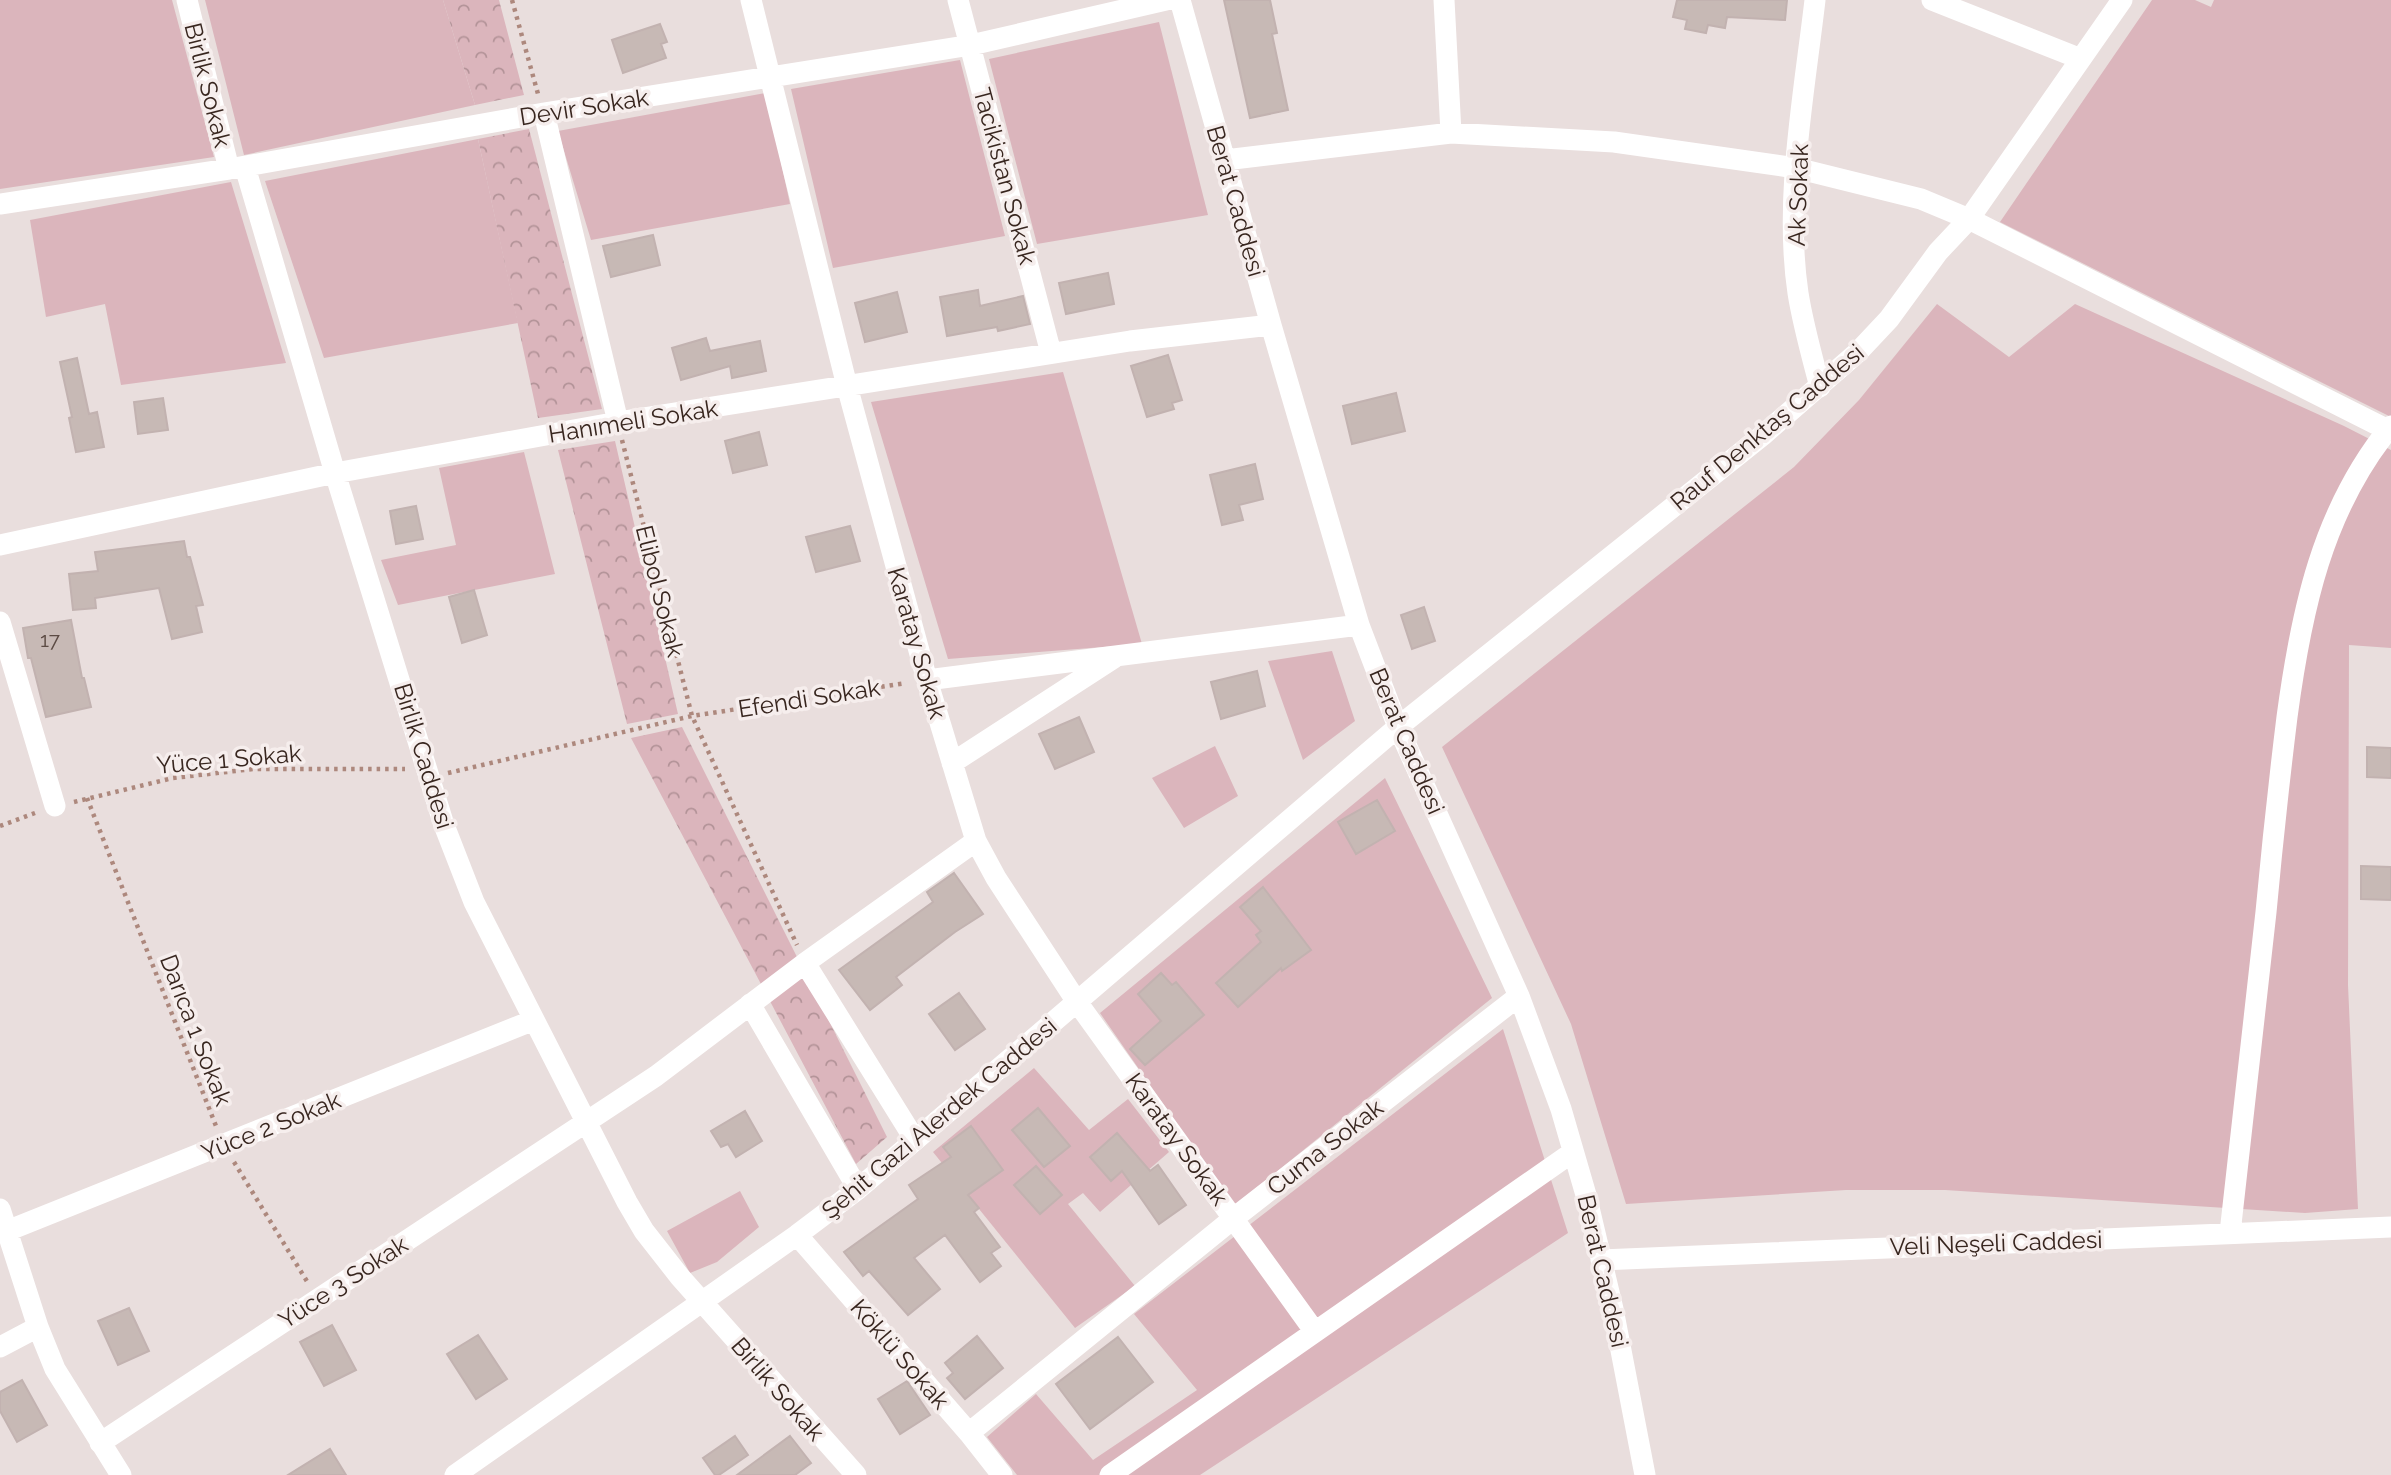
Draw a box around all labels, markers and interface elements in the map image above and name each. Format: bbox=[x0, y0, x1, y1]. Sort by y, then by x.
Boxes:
street label: Birlik Sokak bbox=[179, 20, 238, 151]
street label: Devir Sokak bbox=[517, 82, 651, 132]
street label: Tacikistan Sokak bbox=[967, 84, 1043, 268]
street label: Berat Caddesi bbox=[1201, 122, 1271, 280]
street label: Ak Sokak bbox=[1782, 143, 1814, 247]
street label: Rauf Denktaş Caddesi bbox=[1664, 338, 1870, 516]
street label: Hanımeli Sokak bbox=[546, 393, 720, 449]
street label: Elibol Sokak bbox=[630, 522, 690, 660]
street label: Karatay Sokak bbox=[882, 564, 953, 722]
house number: 17 bbox=[40, 627, 61, 652]
street label: Berat Caddesi bbox=[1363, 664, 1451, 818]
street label: Efendi Sokak bbox=[736, 672, 882, 724]
street label: Birlik Caddesi bbox=[388, 680, 460, 832]
street label: Yüce 1 Sokak bbox=[155, 738, 303, 780]
street label: Darıca 1 Sokak bbox=[154, 950, 238, 1110]
street label: Şehit Gazi Alerdek Caddesi bbox=[816, 1011, 1062, 1225]
street label: Karatay Sokak bbox=[1119, 1067, 1235, 1211]
street label: Yüce 2 Sokak bbox=[197, 1085, 345, 1167]
street label: Cuma Sokak bbox=[1261, 1093, 1389, 1201]
street label: Berat Caddesi bbox=[1571, 1192, 1635, 1350]
street label: Veli Neşeli Caddesi bbox=[1889, 1225, 2103, 1261]
street label: Yüce 3 Sokak bbox=[273, 1229, 413, 1334]
street label: Köklü Sokak bbox=[844, 1293, 956, 1415]
street label: Birlik Sokak bbox=[725, 1331, 831, 1447]

